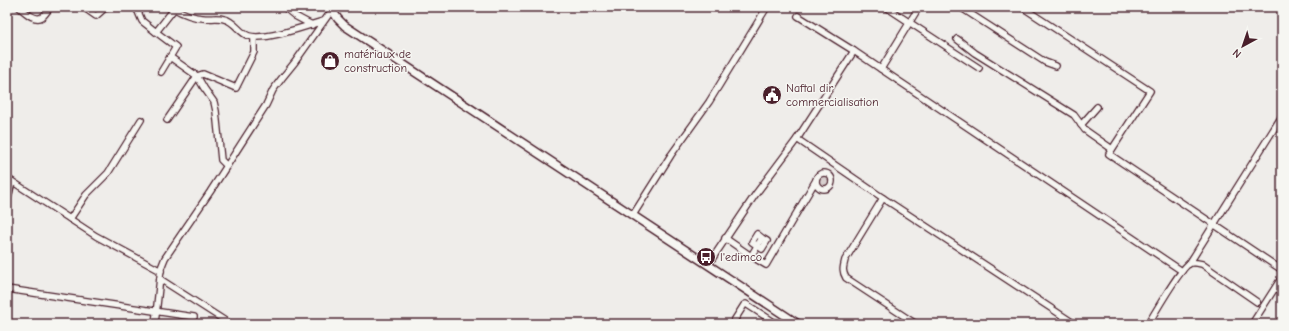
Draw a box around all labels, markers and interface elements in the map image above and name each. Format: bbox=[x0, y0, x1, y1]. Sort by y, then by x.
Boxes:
north arrow bbox=[1223, 26, 1263, 66]
text: N bbox=[1230, 46, 1244, 61]
place label: matériaux de construction bbox=[344, 47, 411, 75]
shop icon: matériaux de construction bbox=[319, 50, 341, 72]
place label: Naftal dir commercialisation bbox=[786, 81, 879, 109]
public building icon: Naftal dir commercialisation bbox=[761, 84, 783, 106]
bus stop icon: l'edimco bbox=[695, 246, 717, 268]
place label: l'edimco bbox=[720, 250, 762, 264]

